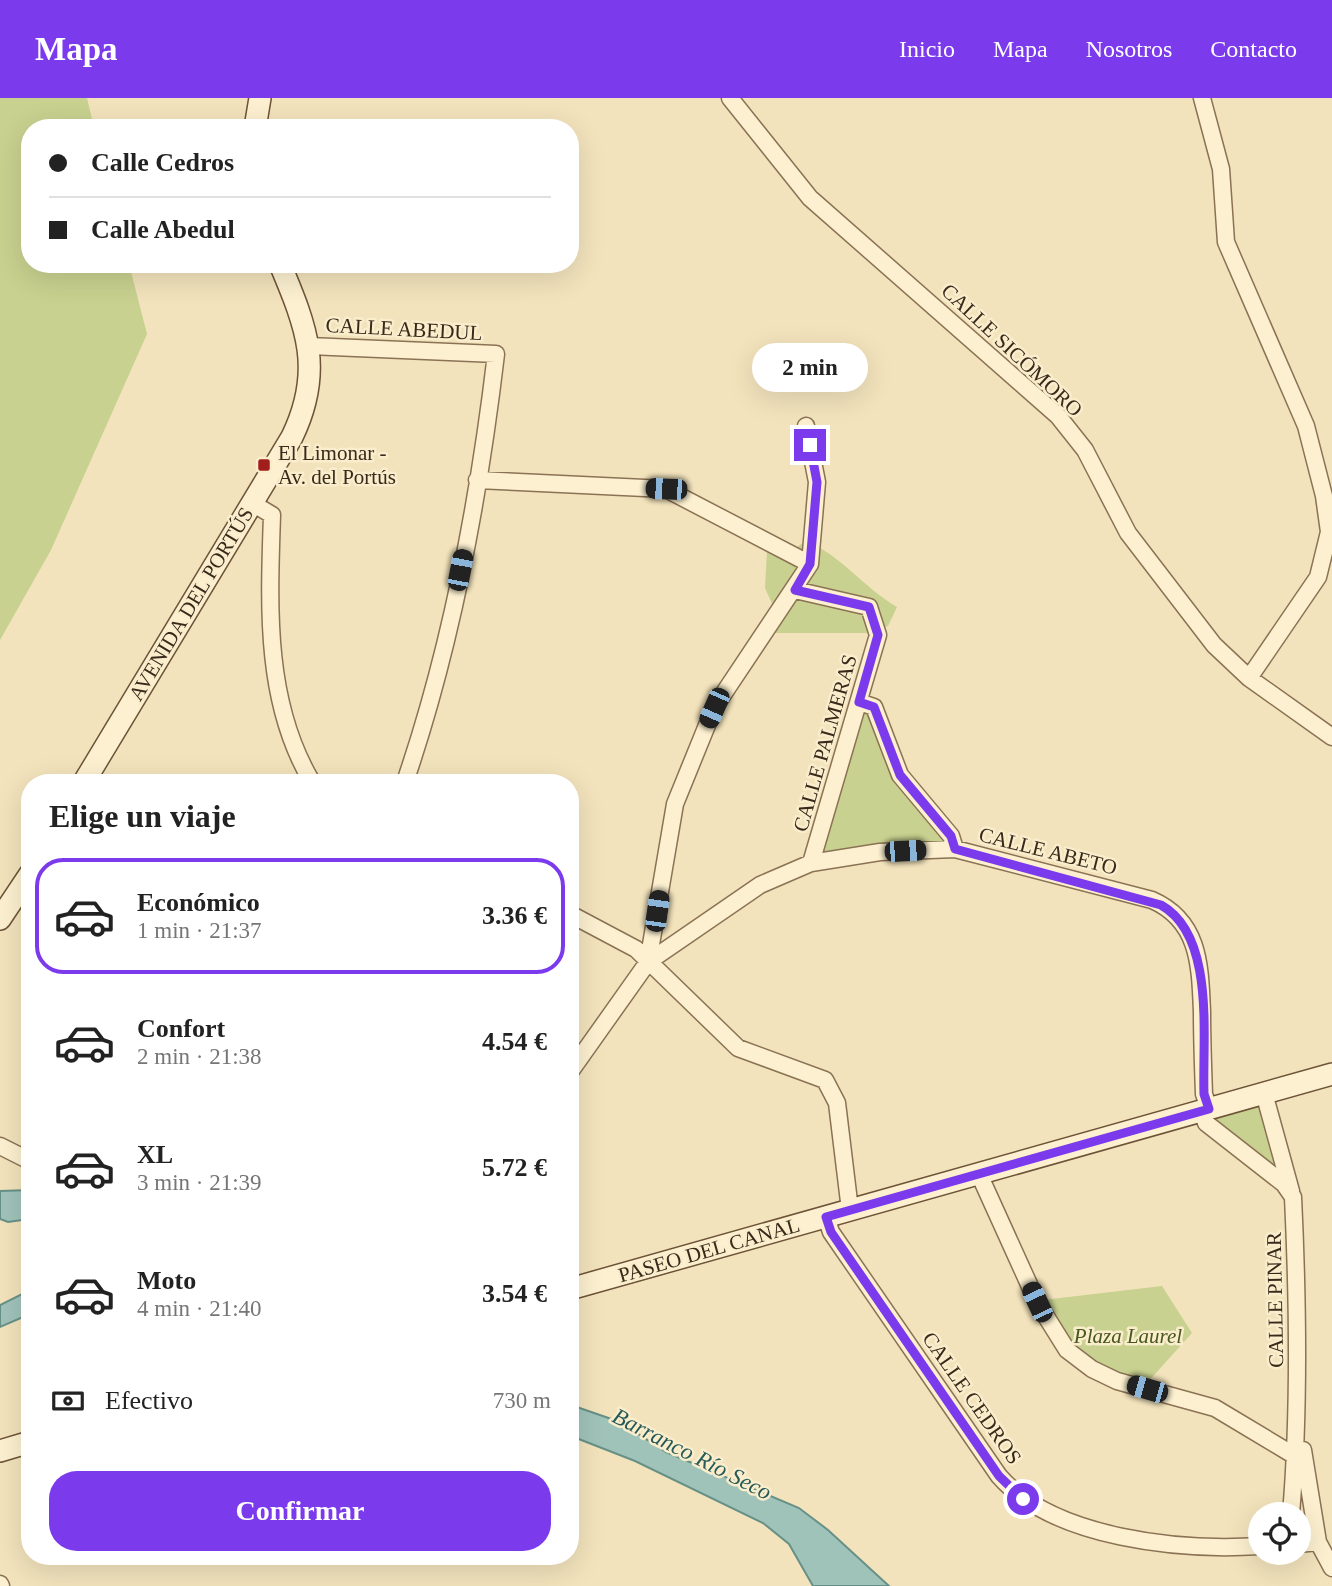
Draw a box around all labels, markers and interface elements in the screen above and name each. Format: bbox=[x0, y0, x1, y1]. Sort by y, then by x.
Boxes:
text: Mapa bbox=[35, 31, 118, 67]
text: Inicio bbox=[899, 36, 955, 62]
text: Mapa bbox=[993, 36, 1048, 62]
text: Nosotros bbox=[1086, 36, 1172, 62]
text: Contacto bbox=[1210, 36, 1297, 62]
text: Calle Cedros bbox=[91, 148, 234, 177]
text: Calle Abedul bbox=[91, 215, 235, 244]
street label: CALLE SICÓMORO bbox=[937, 279, 1087, 421]
street label: CALLE ABEDUL bbox=[325, 313, 483, 345]
callout: 2 min bbox=[752, 344, 868, 392]
text: 2 min bbox=[782, 355, 838, 380]
route end bbox=[794, 429, 826, 461]
place label: El Limonar - Av. del Portús bbox=[278, 441, 396, 489]
marker: El Limonar - Av. del Portús bbox=[256, 457, 272, 473]
car bbox=[645, 478, 688, 500]
street label: AVENIDA DEL PORTÚS bbox=[124, 503, 258, 705]
car bbox=[446, 547, 475, 593]
street label: CALLE PALMERAS bbox=[788, 652, 862, 834]
car bbox=[696, 685, 733, 731]
text: Elige un viaje bbox=[49, 798, 236, 834]
street label: CALLE ABETO bbox=[977, 822, 1119, 880]
car bbox=[884, 839, 927, 863]
icon: car bbox=[53, 885, 116, 948]
text: Económico bbox=[137, 888, 260, 917]
car bbox=[644, 889, 671, 933]
text: 3.36 € bbox=[482, 901, 547, 930]
text: 1 min · 21:37 bbox=[137, 918, 262, 943]
icon: car bbox=[53, 1011, 116, 1074]
text: Confort bbox=[137, 1014, 225, 1043]
text: 4.54 € bbox=[482, 1027, 547, 1056]
text: 2 min · 21:38 bbox=[137, 1044, 262, 1069]
icon: car bbox=[53, 1137, 116, 1200]
text: XL bbox=[137, 1140, 173, 1169]
text: 5.72 € bbox=[482, 1153, 547, 1182]
text: 3 min · 21:39 bbox=[137, 1170, 262, 1195]
street label: PASEO DEL CANAL bbox=[616, 1213, 802, 1287]
street label: CALLE PINAR bbox=[1262, 1232, 1288, 1368]
icon: car bbox=[53, 1263, 116, 1326]
text: Moto bbox=[137, 1266, 196, 1295]
text: 3.54 € bbox=[482, 1279, 547, 1308]
car bbox=[1019, 1279, 1056, 1325]
text: 4 min · 21:40 bbox=[137, 1296, 262, 1321]
park label: Plaza Laurel bbox=[1073, 1324, 1182, 1348]
street label: CALLE CEDROS bbox=[917, 1327, 1027, 1469]
car bbox=[1124, 1373, 1171, 1405]
icon: cash bbox=[49, 1382, 87, 1420]
text: Efectivo bbox=[105, 1386, 193, 1415]
text: 730 m bbox=[493, 1388, 551, 1413]
water label: Barranco Río Seco bbox=[608, 1403, 776, 1505]
button: Confirmar bbox=[49, 1471, 551, 1551]
route start bbox=[1007, 1483, 1039, 1515]
map controls bbox=[1248, 1502, 1311, 1565]
button: locate bbox=[1248, 1502, 1311, 1565]

